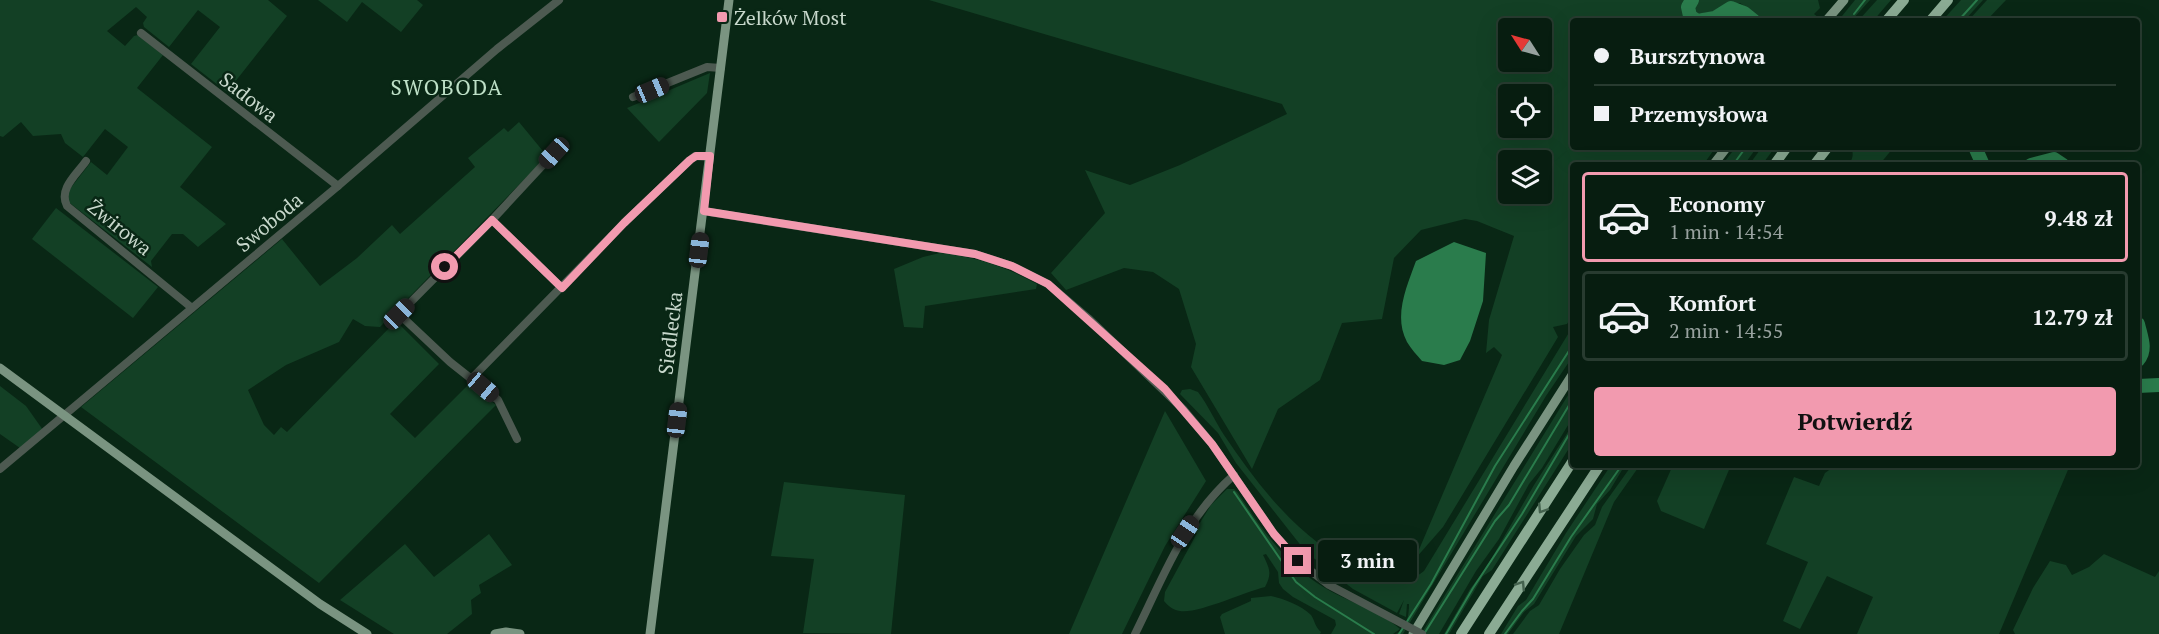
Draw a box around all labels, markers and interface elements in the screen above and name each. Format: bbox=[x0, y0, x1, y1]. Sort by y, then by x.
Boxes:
place label: Żelków Most bbox=[734, 4, 847, 31]
marker: Żelków Most bbox=[715, 10, 729, 24]
north arrow bbox=[1498, 18, 1552, 72]
map controls bbox=[1498, 18, 1552, 204]
text: Bursztynowa bbox=[1630, 41, 1765, 70]
street label: Sadowa bbox=[214, 66, 284, 128]
district label: SWOBODA bbox=[391, 73, 503, 101]
car bbox=[632, 75, 672, 105]
button: locate bbox=[1498, 84, 1552, 138]
text: Przemysłowa bbox=[1630, 99, 1768, 128]
car bbox=[535, 134, 573, 172]
button: layers bbox=[1498, 150, 1552, 204]
street label: Swoboda bbox=[230, 186, 308, 258]
text: Economy bbox=[1669, 189, 1765, 218]
icon: car bbox=[1597, 190, 1651, 244]
street label: Żwirowa bbox=[82, 193, 158, 261]
text: 9.48 zł bbox=[2044, 203, 2113, 232]
text: 1 min · 14:54 bbox=[1669, 218, 1783, 245]
car bbox=[688, 231, 710, 269]
route start bbox=[431, 253, 458, 280]
text: Komfort bbox=[1669, 288, 1756, 317]
icon: car bbox=[1597, 289, 1651, 343]
street label: Siedlecka bbox=[651, 290, 689, 376]
car bbox=[380, 295, 418, 333]
text: 12.79 zł bbox=[2032, 302, 2113, 331]
text: 2 min · 14:55 bbox=[1669, 317, 1783, 344]
car bbox=[463, 369, 503, 405]
button: Potwierdź bbox=[1594, 387, 2116, 456]
car bbox=[666, 401, 688, 439]
one-way arrow bbox=[1538, 502, 1549, 513]
car bbox=[1167, 512, 1203, 552]
callout: 3 min bbox=[1319, 540, 1418, 582]
route end bbox=[1284, 547, 1311, 574]
text: 3 min bbox=[1340, 547, 1395, 574]
one-way arrow bbox=[1513, 581, 1525, 591]

